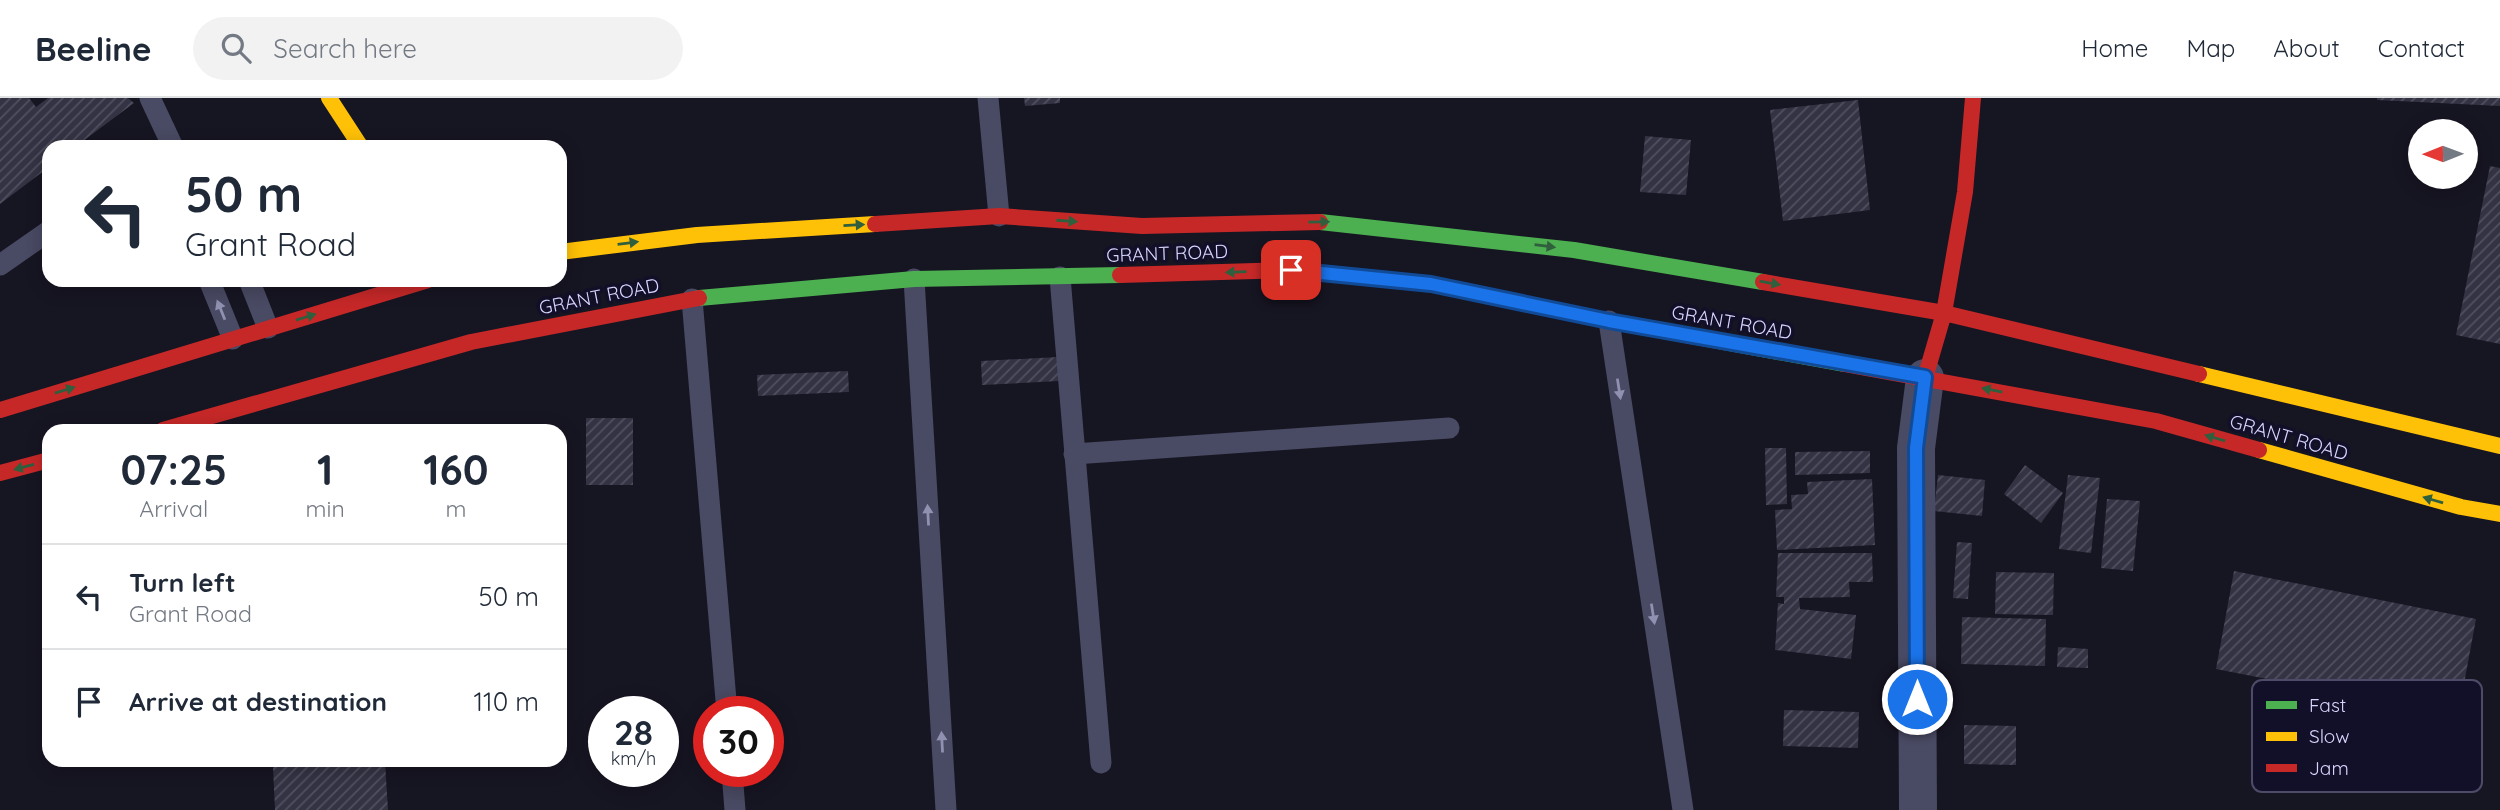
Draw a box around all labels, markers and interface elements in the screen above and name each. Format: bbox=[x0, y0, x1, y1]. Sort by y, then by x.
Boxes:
search box bbox=[193, 17, 683, 80]
text: Beeline bbox=[35, 28, 151, 69]
icon: search bbox=[217, 29, 255, 67]
text: Search here bbox=[273, 32, 417, 65]
text: Home bbox=[2081, 33, 2148, 63]
text: Map bbox=[2186, 33, 2235, 63]
text: About bbox=[2273, 33, 2340, 63]
text: Contact bbox=[2378, 33, 2465, 63]
north arrow bbox=[2408, 119, 2478, 189]
map controls bbox=[2408, 119, 2478, 189]
text: 50 m bbox=[185, 163, 302, 224]
icon: left bbox=[70, 168, 161, 259]
one-way arrow bbox=[1056, 216, 1078, 227]
one-way arrow bbox=[1308, 216, 1330, 228]
one-way arrow bbox=[844, 219, 866, 230]
text: Grant Road bbox=[185, 224, 356, 264]
one-way arrow bbox=[617, 238, 639, 249]
street label: GRANT ROAD bbox=[1106, 239, 1228, 267]
pin bbox=[1261, 240, 1321, 300]
one-way arrow bbox=[1534, 241, 1556, 252]
icon: arrive bbox=[1272, 251, 1310, 289]
one-way arrow bbox=[1225, 266, 1247, 277]
street label: GRANT ROAD bbox=[537, 273, 661, 319]
one-way arrow bbox=[1759, 278, 1781, 289]
one-way arrow bbox=[215, 299, 226, 320]
street label: GRANT ROAD bbox=[1670, 300, 1794, 344]
one-way arrow bbox=[296, 311, 317, 321]
one-way arrow bbox=[1614, 378, 1625, 400]
one-way arrow bbox=[1981, 384, 2003, 395]
one-way arrow bbox=[55, 385, 76, 395]
street label: GRANT ROAD bbox=[2227, 409, 2351, 465]
one-way arrow bbox=[2204, 432, 2225, 442]
text: 07:25 bbox=[120, 443, 227, 496]
text: 1 bbox=[317, 443, 333, 496]
text: 160 bbox=[423, 443, 489, 496]
one-way arrow bbox=[14, 462, 35, 472]
text: Arrival bbox=[139, 494, 208, 523]
text: min bbox=[306, 494, 345, 523]
text: m bbox=[445, 494, 466, 523]
one-way arrow bbox=[2423, 494, 2444, 504]
one-way arrow bbox=[923, 504, 934, 526]
text: Turn left bbox=[129, 566, 236, 599]
icon: left bbox=[70, 578, 108, 616]
text: 50 m bbox=[479, 580, 539, 613]
text: Grant Road bbox=[129, 599, 252, 628]
one-way arrow bbox=[1648, 603, 1659, 625]
position arrow bbox=[1880, 662, 1954, 736]
legend bbox=[2252, 680, 2482, 792]
icon: arrive bbox=[70, 683, 108, 721]
text: Arrive at destination bbox=[129, 685, 387, 718]
text: 110 m bbox=[473, 685, 539, 718]
text: Fast bbox=[2309, 693, 2346, 717]
speed limit sign: 30 bbox=[693, 696, 784, 787]
text: 28 bbox=[614, 710, 653, 754]
text: Slow bbox=[2309, 724, 2350, 748]
one-way arrow bbox=[936, 731, 947, 753]
text: km/h bbox=[611, 747, 656, 770]
text: Jam bbox=[2309, 756, 2349, 780]

